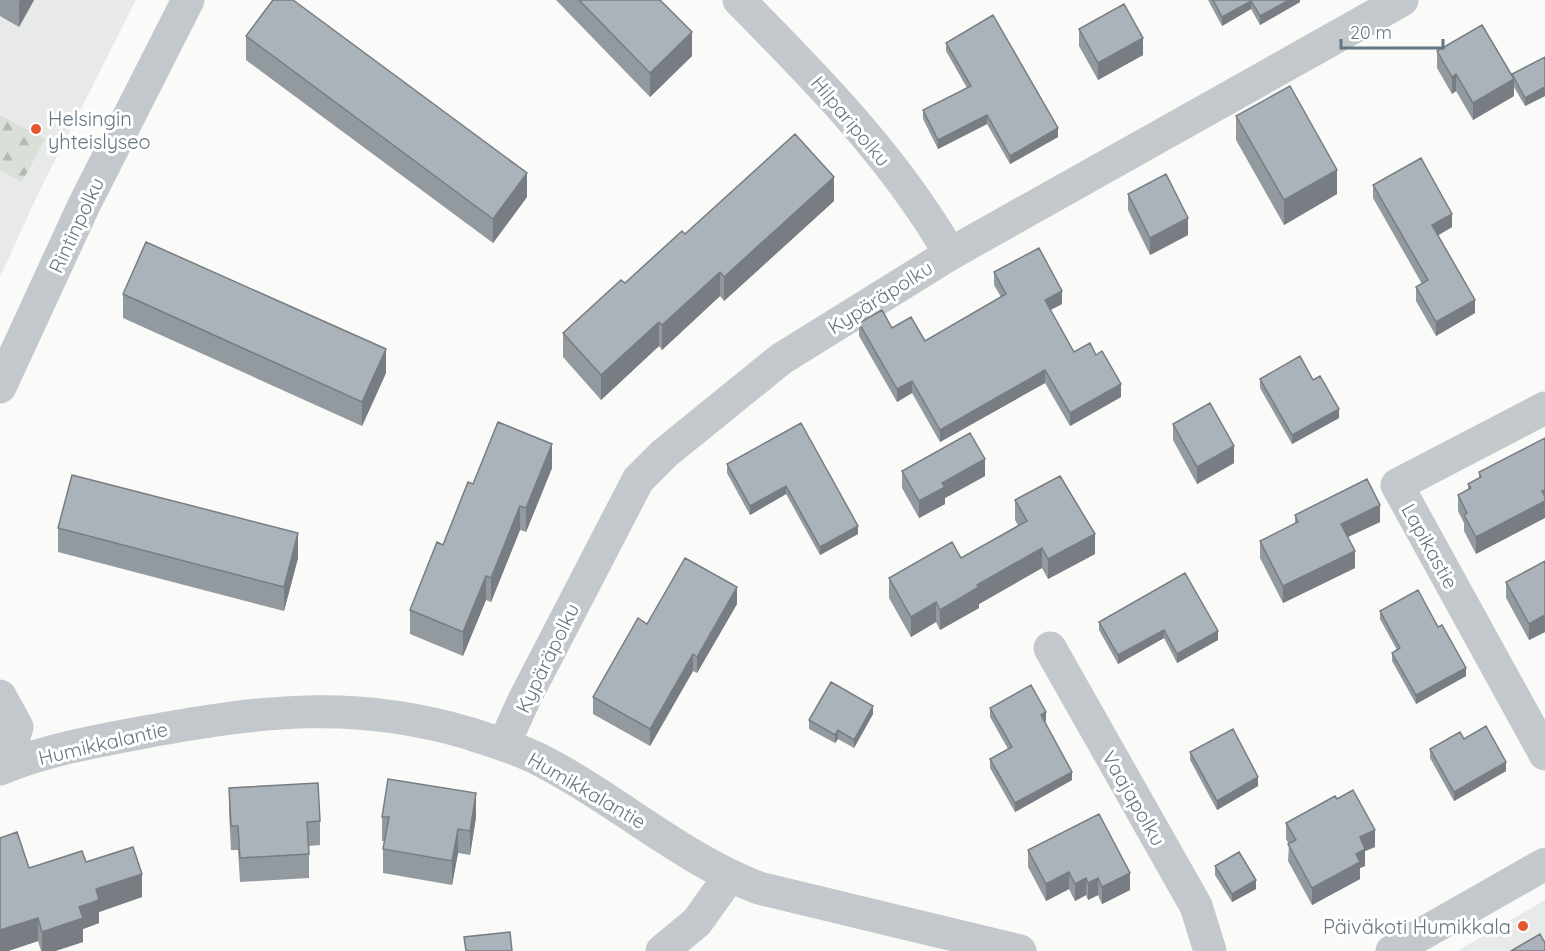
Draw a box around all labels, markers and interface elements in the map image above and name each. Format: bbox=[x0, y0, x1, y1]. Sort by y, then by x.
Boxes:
scale bar bbox=[1341, 12, 1443, 50]
text: 20 m bbox=[1350, 21, 1392, 44]
street label: Hilparipolku bbox=[806, 71, 896, 171]
place label: Helsingin yhteislyseo bbox=[48, 106, 151, 154]
marker: Helsingin yhteislyseo bbox=[29, 122, 43, 136]
street label: Rintinpolku bbox=[43, 173, 109, 277]
street label: Kypäräpolku bbox=[823, 255, 937, 339]
street label: Lapikastie bbox=[1396, 499, 1464, 593]
street label: Kypäräpolku bbox=[510, 599, 584, 717]
street label: Humikkalantie bbox=[36, 716, 170, 770]
street label: Humikkalantie bbox=[523, 746, 651, 834]
street label: Vaajapolku bbox=[1097, 746, 1171, 850]
place label: Päiväkoti Humikkala bbox=[1323, 914, 1511, 939]
marker: Päiväkoti Humikkala bbox=[1516, 919, 1530, 933]

